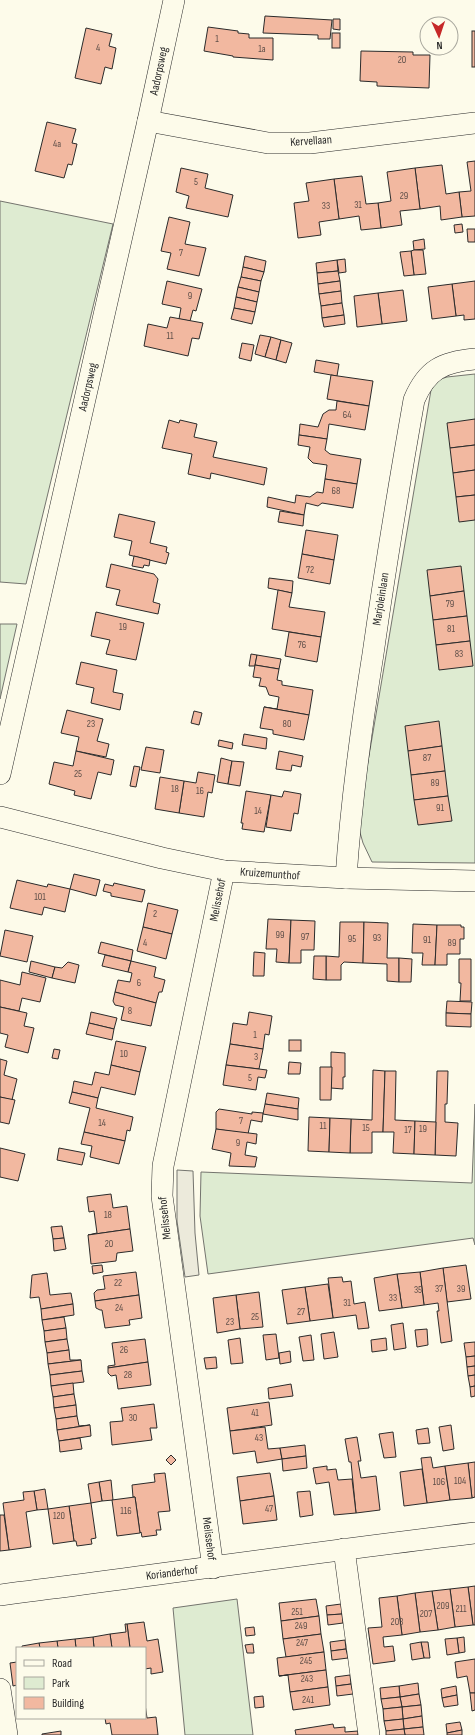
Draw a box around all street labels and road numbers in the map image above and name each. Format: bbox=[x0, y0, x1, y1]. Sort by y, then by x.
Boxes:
street label: Aadorpsweg bbox=[146, 45, 171, 97]
street label: Kervellaan bbox=[290, 132, 332, 150]
street label: Aadorpsweg bbox=[75, 361, 101, 414]
street label: Marjoleinlaan bbox=[369, 571, 393, 627]
street label: Kruizemunthof bbox=[239, 864, 301, 884]
street label: Melissehof bbox=[206, 877, 230, 923]
street label: Melissehof bbox=[155, 1195, 175, 1240]
street label: Melissehof bbox=[199, 1516, 219, 1562]
street label: Korianderhof bbox=[145, 1562, 199, 1584]

